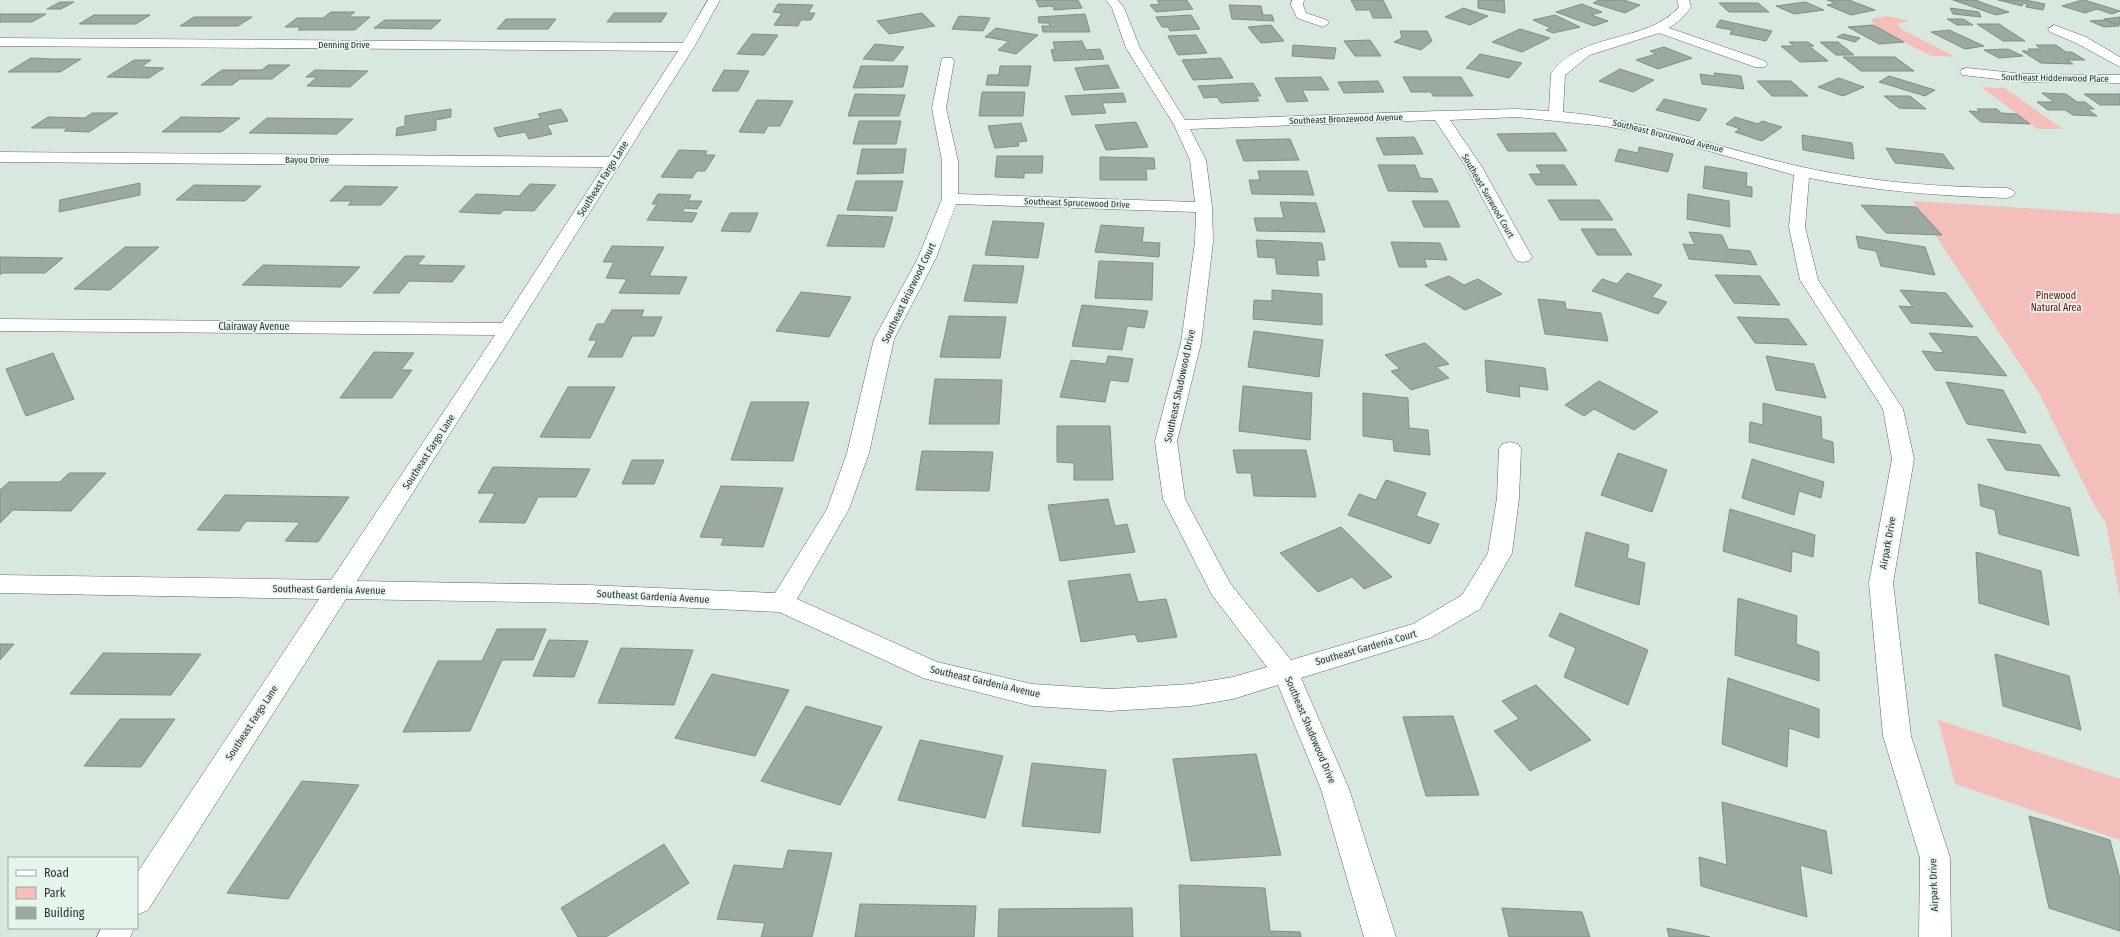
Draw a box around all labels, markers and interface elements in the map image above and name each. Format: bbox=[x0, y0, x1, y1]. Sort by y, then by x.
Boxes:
street label: Denning Drive bbox=[318, 40, 370, 50]
street label: Southeast Hiddenwood Place bbox=[2001, 72, 2109, 84]
street label: Southeast Bronzewood Avenue bbox=[1289, 112, 1404, 126]
street label: Southeast Bronzewood Avenue bbox=[1612, 117, 1725, 155]
street label: Southeast Fargo Lane bbox=[575, 139, 631, 219]
street label: Southeast Sunwood Court bbox=[1460, 152, 1516, 240]
street label: Bayou Drive bbox=[285, 155, 329, 165]
street label: Southeast Sprucewood Drive bbox=[1024, 196, 1131, 210]
street label: Southeast Briarwood Court bbox=[879, 240, 939, 345]
park label: Pinewood Natural Area bbox=[2031, 290, 2081, 314]
street label: Clairaway Avenue bbox=[218, 321, 290, 333]
street label: Southeast Shadowood Drive bbox=[1162, 328, 1198, 444]
street label: Southeast Fargo Lane bbox=[400, 412, 458, 492]
street label: Airpark Drive bbox=[1877, 516, 1899, 570]
street label: Southeast Gardenia Avenue bbox=[273, 583, 386, 597]
street label: Southeast Gardenia Avenue bbox=[596, 588, 710, 606]
street label: Southeast Gardenia Court bbox=[1314, 628, 1419, 668]
street label: Southeast Gardenia Avenue bbox=[929, 663, 1041, 701]
street label: Southeast Shadowood Drive bbox=[1282, 675, 1338, 785]
street label: Southeast Fargo Lane bbox=[223, 683, 281, 763]
legend bbox=[8, 857, 138, 929]
street label: Airpark Drive bbox=[1927, 858, 1941, 912]
text: Road bbox=[44, 866, 69, 880]
text: Park bbox=[44, 886, 66, 900]
text: Building bbox=[44, 906, 85, 920]

